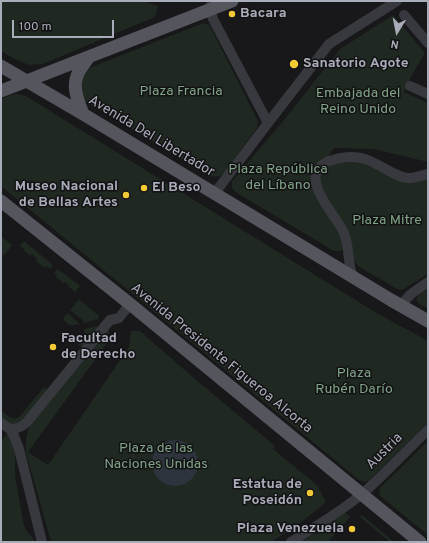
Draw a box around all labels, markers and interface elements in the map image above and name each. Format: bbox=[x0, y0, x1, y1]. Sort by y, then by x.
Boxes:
place label: Bacara bbox=[240, 6, 286, 22]
marker: Bacara bbox=[227, 9, 237, 19]
scale bar bbox=[14, 12, 116, 38]
north arrow bbox=[377, 12, 417, 52]
text: 100 m bbox=[19, 19, 52, 35]
text: N bbox=[390, 36, 400, 51]
place label: Sanatorio Agote bbox=[303, 56, 409, 72]
marker: Sanatorio Agote bbox=[288, 58, 300, 70]
park label: Plaza Francia bbox=[139, 84, 223, 100]
park label: Embajada del Reino Unido bbox=[316, 86, 400, 118]
street label: Avenida Del Libertador bbox=[85, 93, 217, 181]
park label: Plaza República del Líbano bbox=[228, 162, 328, 194]
place label: Museo Nacional de Bellas Artes bbox=[15, 179, 118, 212]
place label: El Beso bbox=[152, 180, 200, 196]
marker: El Beso bbox=[139, 183, 149, 193]
marker: Museo Nacional de Bellas Artes bbox=[121, 190, 131, 200]
park label: Plaza Mitre bbox=[352, 213, 422, 229]
street label: Avenida Presidente Figueroa Alcorta bbox=[127, 280, 315, 438]
place label: Facultad de Derecho bbox=[61, 331, 135, 364]
marker: Facultad de Derecho bbox=[48, 342, 58, 352]
park label: Plaza Rubén Darío bbox=[315, 366, 393, 398]
street label: Austria bbox=[363, 430, 407, 474]
park label: Plaza de las Naciones Unidas bbox=[104, 441, 208, 474]
place label: Estatua de Poseidón bbox=[233, 477, 302, 510]
marker: Estatua de Poseidón bbox=[305, 488, 315, 498]
place label: Plaza Venezuela bbox=[237, 521, 344, 537]
marker: Plaza Venezuela bbox=[347, 524, 357, 534]

